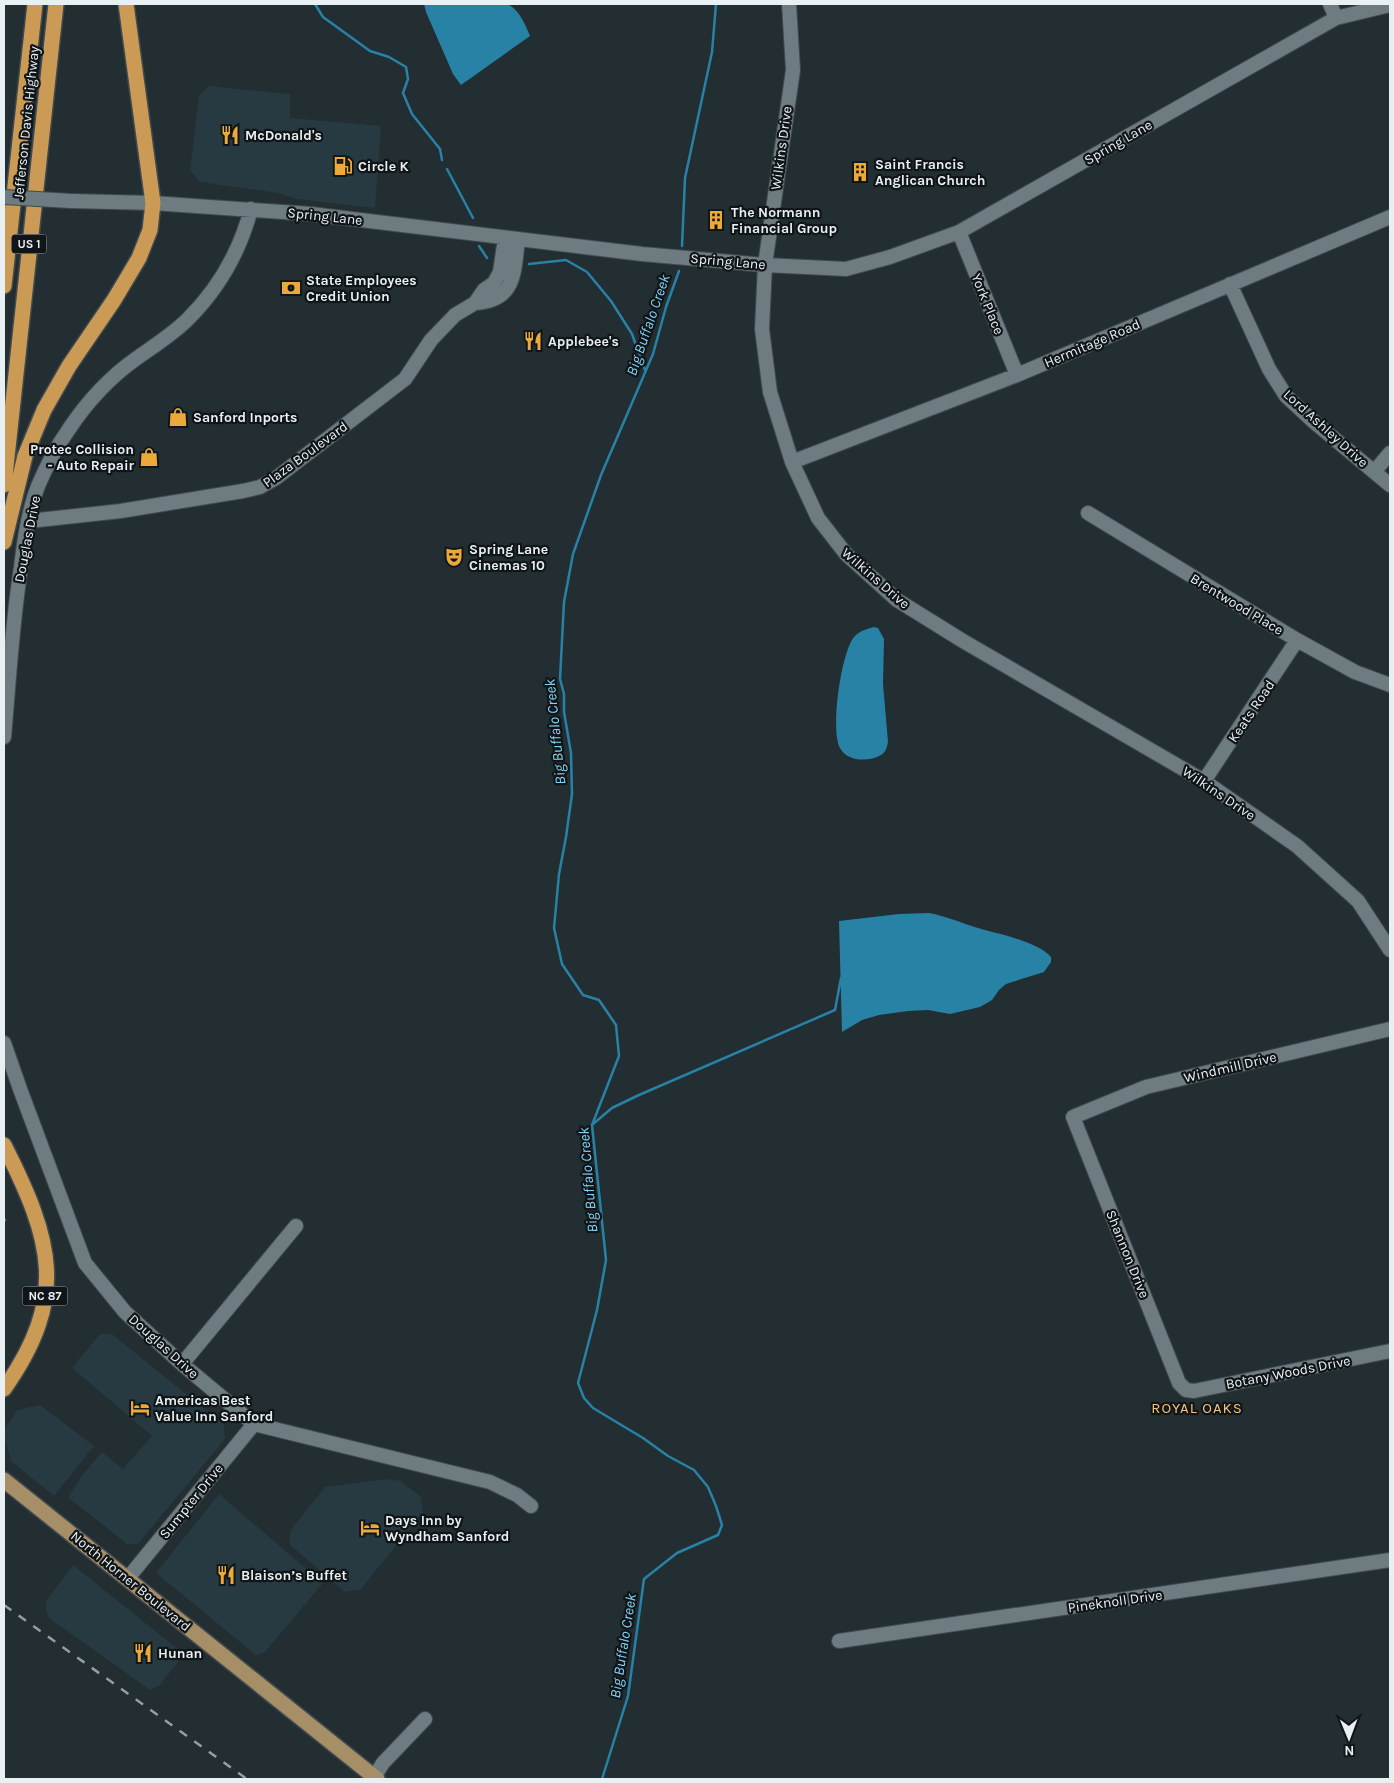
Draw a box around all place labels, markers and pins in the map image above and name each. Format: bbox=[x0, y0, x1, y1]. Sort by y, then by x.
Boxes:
restaurant icon: McDonald's bbox=[219, 124, 241, 146]
place label: McDonald's bbox=[245, 127, 322, 144]
fuel station icon: Circle K bbox=[332, 155, 354, 177]
place label: Saint Francis Anglican Church bbox=[875, 156, 985, 189]
place label: Circle K bbox=[358, 158, 410, 175]
building icon: Saint Francis Anglican Church bbox=[849, 161, 871, 183]
place label: The Normann Financial Group bbox=[731, 204, 837, 237]
building icon: The Normann Financial Group bbox=[705, 209, 727, 231]
place label: State Employees Credit Union bbox=[306, 272, 417, 305]
bank icon: State Employees Credit Union bbox=[280, 277, 302, 299]
restaurant icon: Applebee's bbox=[522, 330, 544, 352]
place label: Applebee's bbox=[548, 333, 619, 350]
shop icon: Sanford Inports bbox=[167, 406, 189, 428]
place label: Sanford Inports bbox=[193, 409, 297, 426]
place label: Protec Collision - Auto Repair bbox=[30, 441, 134, 474]
shop icon: Protec Collision - Auto Repair bbox=[138, 446, 160, 468]
place label: Spring Lane Cinemas 10 bbox=[469, 541, 548, 574]
theatre icon: Spring Lane Cinemas 10 bbox=[443, 546, 465, 568]
place label: Americas Best Value Inn Sanford bbox=[155, 1392, 273, 1425]
hotel icon: Americas Best Value Inn Sanford bbox=[129, 1397, 151, 1419]
place label: Days Inn by Wyndham Sanford bbox=[385, 1512, 509, 1545]
hotel icon: Days Inn by Wyndham Sanford bbox=[359, 1517, 381, 1539]
restaurant icon: Blaison’s Buffet bbox=[215, 1564, 237, 1586]
place label: Blaison’s Buffet bbox=[241, 1567, 347, 1584]
restaurant icon: Hunan bbox=[132, 1642, 154, 1664]
place label: Hunan bbox=[158, 1645, 202, 1662]

